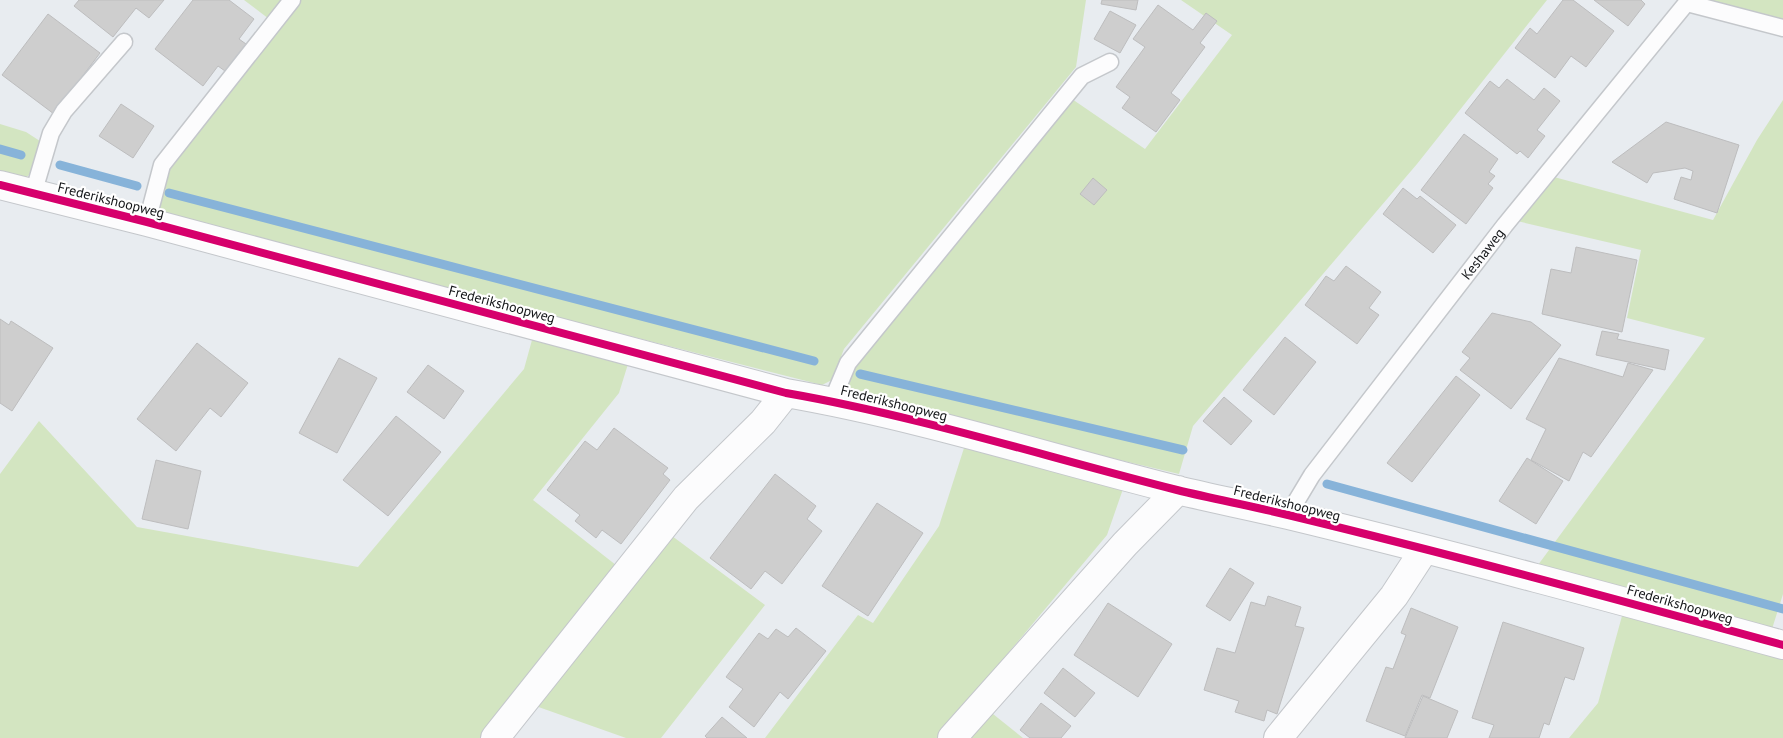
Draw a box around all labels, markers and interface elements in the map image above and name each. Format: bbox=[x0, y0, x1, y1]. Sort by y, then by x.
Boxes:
street label: Frederikshoopweg bbox=[56, 178, 166, 222]
street label: Keshaweg bbox=[1457, 225, 1508, 283]
street label: Frederikshoopweg bbox=[447, 281, 557, 327]
street label: Frederikshoopweg bbox=[839, 381, 949, 425]
street label: Frederikshoopweg bbox=[1232, 481, 1342, 525]
street label: Frederikshoopweg bbox=[1625, 580, 1735, 628]

